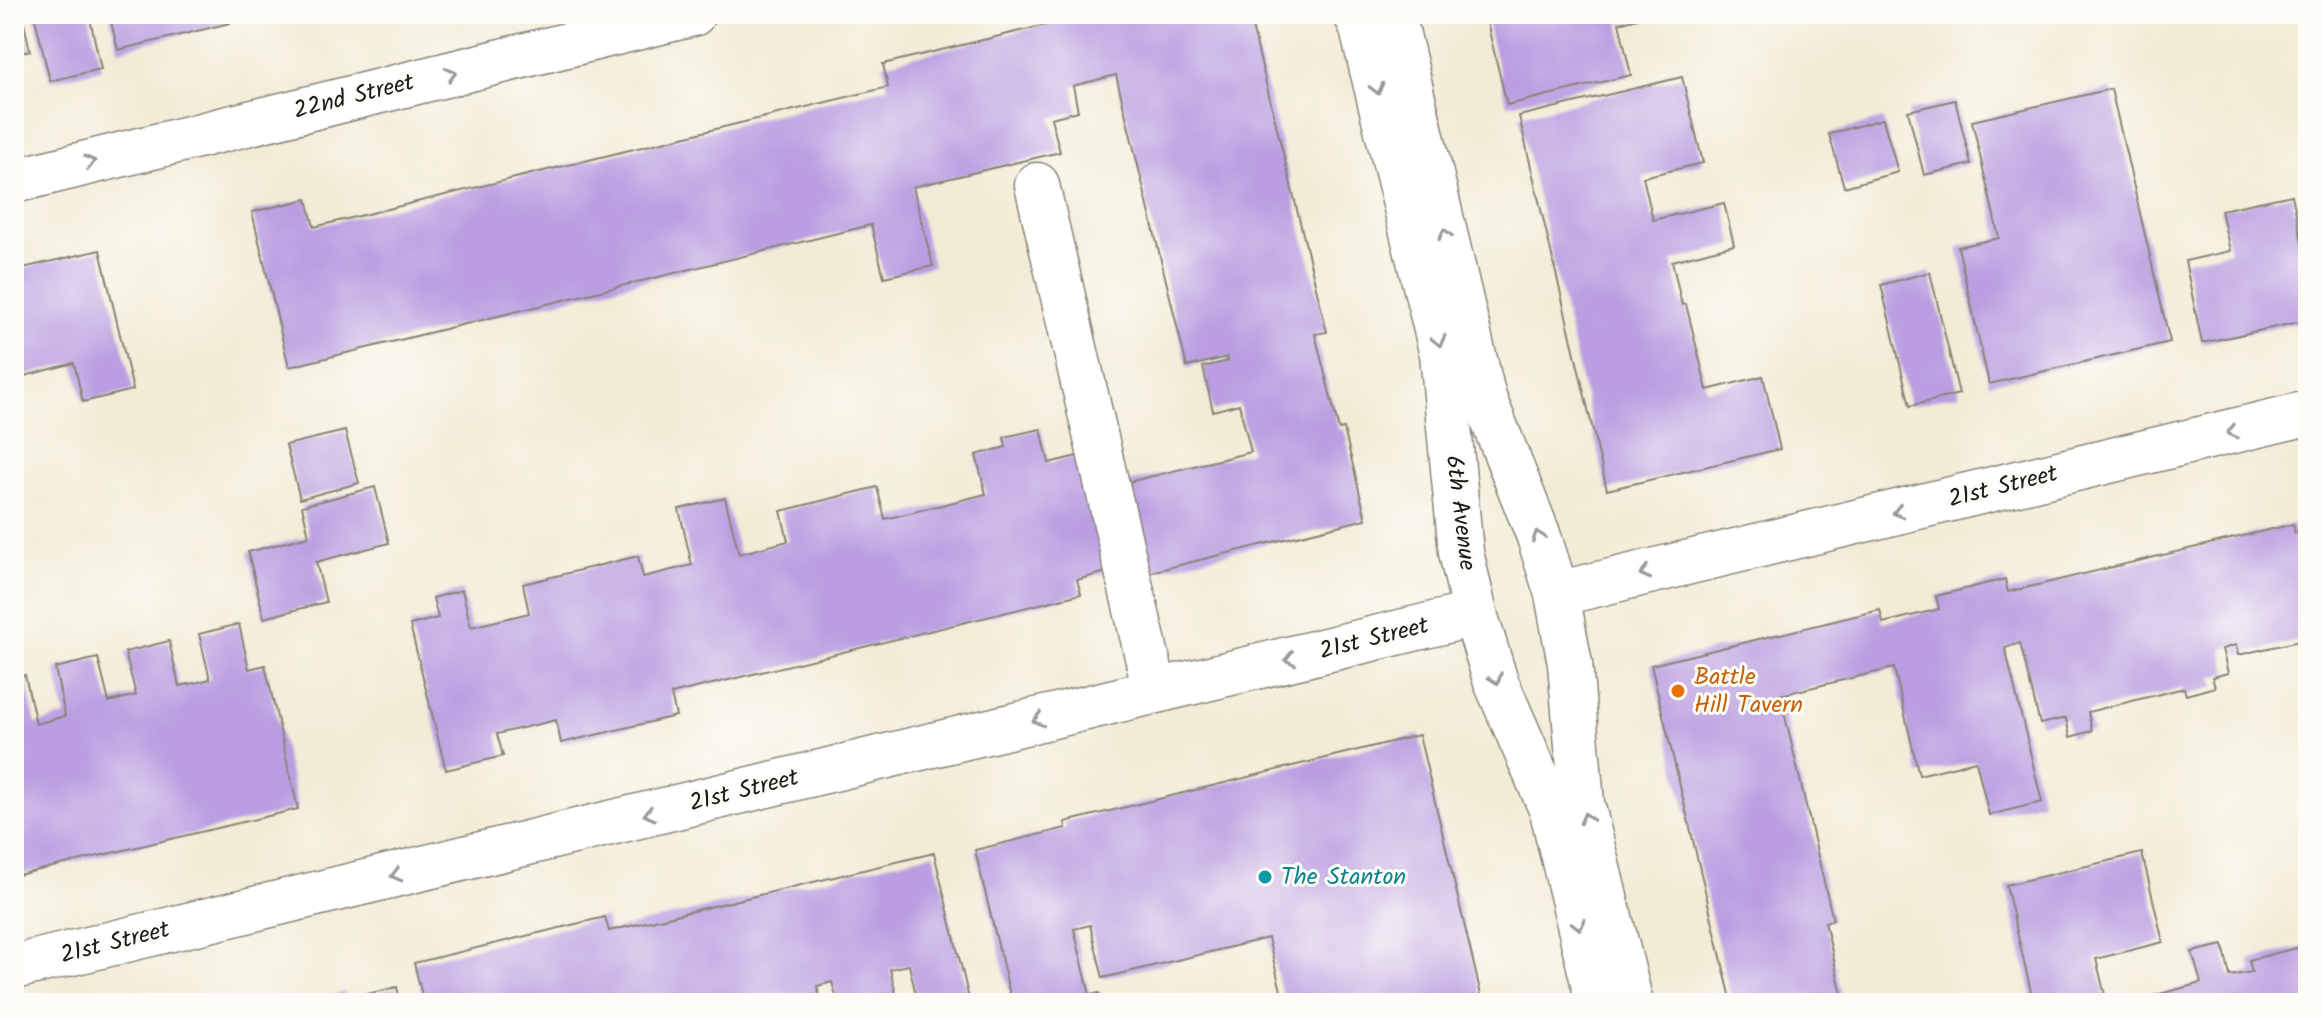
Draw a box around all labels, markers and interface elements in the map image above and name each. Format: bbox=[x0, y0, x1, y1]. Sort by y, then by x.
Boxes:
street label: 22nd Street bbox=[290, 63, 419, 131]
one-way arrow bbox=[444, 66, 457, 83]
one-way arrow bbox=[1367, 82, 1384, 95]
one-way arrow bbox=[82, 154, 96, 171]
one-way arrow bbox=[1438, 228, 1455, 242]
one-way arrow bbox=[1430, 334, 1447, 348]
one-way arrow bbox=[2226, 422, 2240, 439]
street label: 6th Avenue bbox=[1434, 453, 1486, 573]
street label: 21st Street bbox=[1944, 454, 2062, 519]
one-way arrow bbox=[1891, 503, 1905, 520]
one-way arrow bbox=[1531, 529, 1548, 543]
one-way arrow bbox=[1639, 564, 1652, 581]
street label: 21st Street bbox=[1315, 606, 1433, 671]
one-way arrow bbox=[1284, 650, 1298, 667]
place label: Battle Hill Tavern bbox=[1694, 658, 1803, 725]
one-way arrow bbox=[1486, 671, 1503, 685]
marker: Battle Hill Tavern bbox=[1669, 682, 1687, 700]
one-way arrow bbox=[1031, 710, 1045, 727]
street label: 21st Street bbox=[685, 758, 803, 823]
one-way arrow bbox=[642, 804, 656, 821]
one-way arrow bbox=[1578, 812, 1595, 826]
place label: The Stanton bbox=[1281, 858, 1406, 897]
one-way arrow bbox=[390, 865, 403, 882]
marker: The Stanton bbox=[1256, 868, 1274, 886]
street label: 21st Street bbox=[56, 910, 174, 975]
one-way arrow bbox=[1570, 917, 1587, 931]

